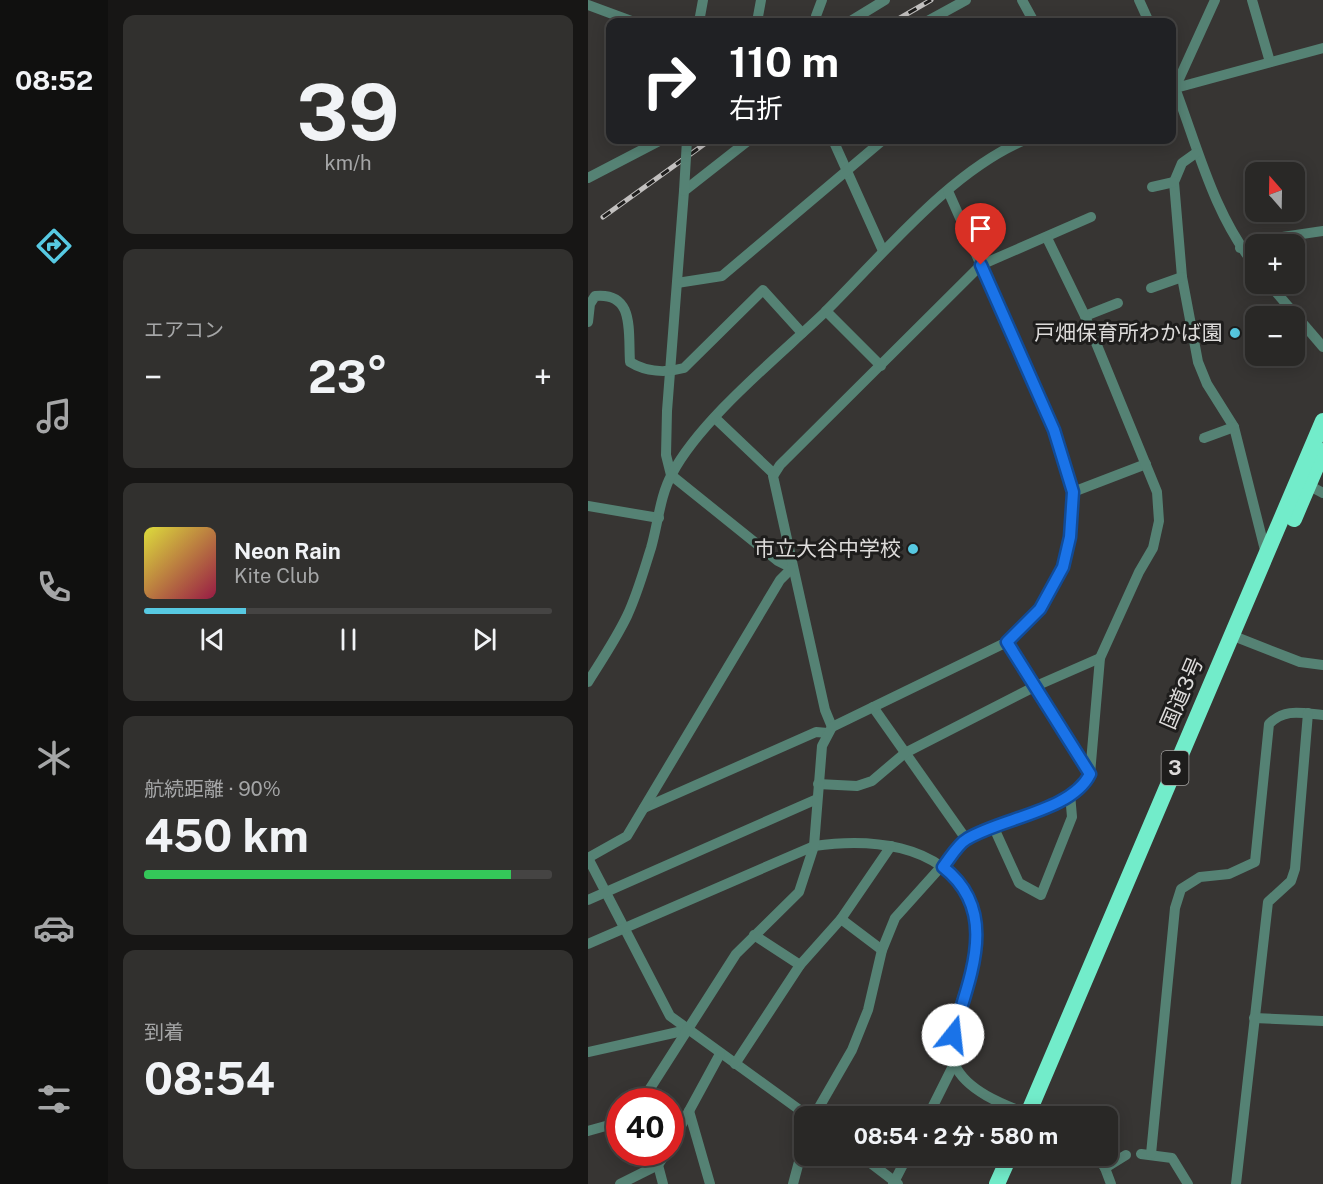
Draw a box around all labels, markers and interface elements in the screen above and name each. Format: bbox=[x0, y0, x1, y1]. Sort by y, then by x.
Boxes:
text: 110 m bbox=[729, 37, 839, 86]
icon: right bbox=[630, 42, 708, 120]
text: 08:52 bbox=[15, 64, 93, 96]
text: 39 bbox=[296, 66, 400, 158]
text: 右折 bbox=[729, 92, 783, 124]
text: km/h bbox=[324, 151, 372, 175]
north arrow bbox=[1245, 162, 1305, 222]
map controls bbox=[1245, 162, 1305, 366]
pin bbox=[955, 203, 1006, 265]
icon: arrive bbox=[964, 212, 997, 245]
icon: directions bbox=[33, 225, 75, 267]
button: + bbox=[1245, 234, 1305, 294]
button: − bbox=[1245, 306, 1305, 366]
text: エアコン bbox=[144, 318, 224, 342]
place label: 戸畑保育所わかば園 bbox=[1034, 320, 1223, 345]
marker: 戸畑保育所わかば園 bbox=[1228, 326, 1242, 340]
text: 23° bbox=[308, 350, 388, 403]
text: − bbox=[144, 358, 162, 396]
text: + bbox=[534, 358, 552, 396]
icon: music bbox=[33, 395, 75, 437]
place label: 市立大谷中学校 bbox=[754, 536, 901, 561]
text: Neon Rain bbox=[234, 538, 341, 564]
marker: 市立大谷中学校 bbox=[906, 542, 920, 556]
text: Kite Club bbox=[234, 564, 319, 588]
icon: phone bbox=[33, 566, 75, 608]
icon: previous bbox=[196, 623, 229, 656]
icon: pause bbox=[332, 623, 365, 656]
icon: next bbox=[468, 623, 501, 656]
street label: 国道3号 bbox=[1155, 653, 1208, 733]
icon: climate bbox=[33, 737, 75, 779]
road number: 3 bbox=[1162, 751, 1188, 785]
text: 航続距離 · 90% bbox=[144, 777, 281, 801]
text: 450 km bbox=[144, 809, 309, 862]
icon: car bbox=[33, 907, 75, 949]
position arrow bbox=[921, 1003, 985, 1067]
text: 到着 bbox=[144, 1020, 184, 1044]
text: 08:54 bbox=[144, 1052, 275, 1105]
icon: filters bbox=[33, 1078, 75, 1120]
speed limit sign: 40 bbox=[606, 1088, 684, 1166]
text: 08:54 · 2 分 · 580 m bbox=[854, 1123, 1058, 1149]

